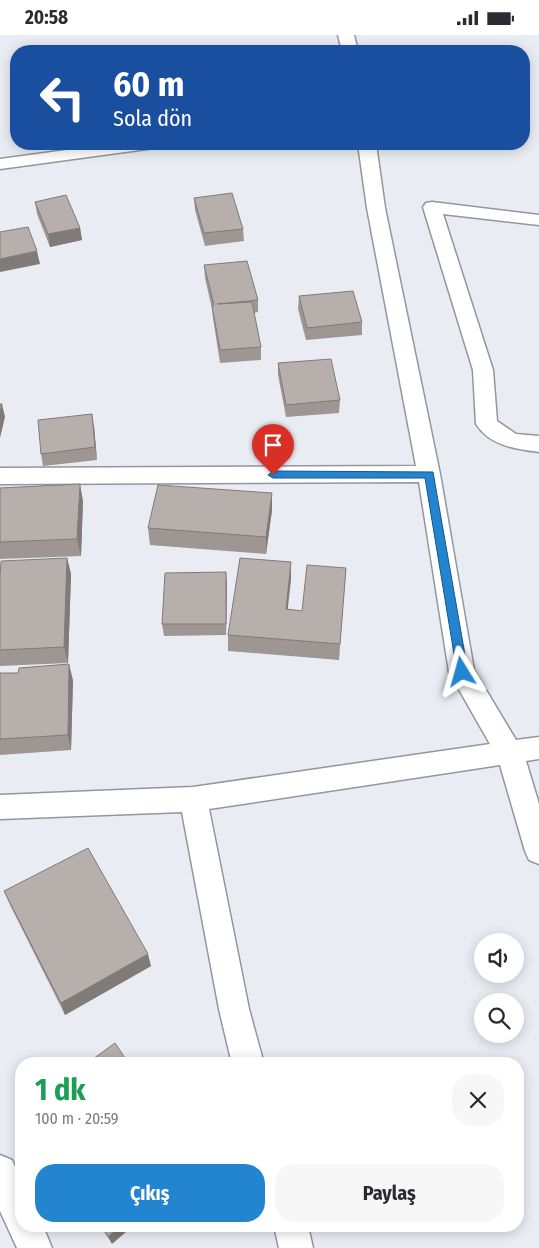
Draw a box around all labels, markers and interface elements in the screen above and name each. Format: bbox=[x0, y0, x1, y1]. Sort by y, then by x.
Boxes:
text: 20:58 bbox=[25, 6, 68, 29]
text: 60 m bbox=[113, 63, 184, 105]
icon: left bbox=[30, 65, 95, 130]
text: Sola dön bbox=[113, 105, 192, 132]
pin bbox=[252, 424, 294, 475]
icon: arrive bbox=[259, 431, 287, 459]
position arrow bbox=[435, 645, 487, 697]
map controls bbox=[474, 933, 524, 1043]
button: sound bbox=[474, 933, 524, 983]
button: search bbox=[474, 993, 524, 1043]
text: 1 dk bbox=[35, 1072, 86, 1108]
button: close bbox=[452, 1074, 504, 1126]
text: 100 m · 20:59 bbox=[35, 1109, 119, 1128]
button: Çıkış bbox=[35, 1164, 265, 1222]
button: Paylaş bbox=[275, 1164, 504, 1222]

